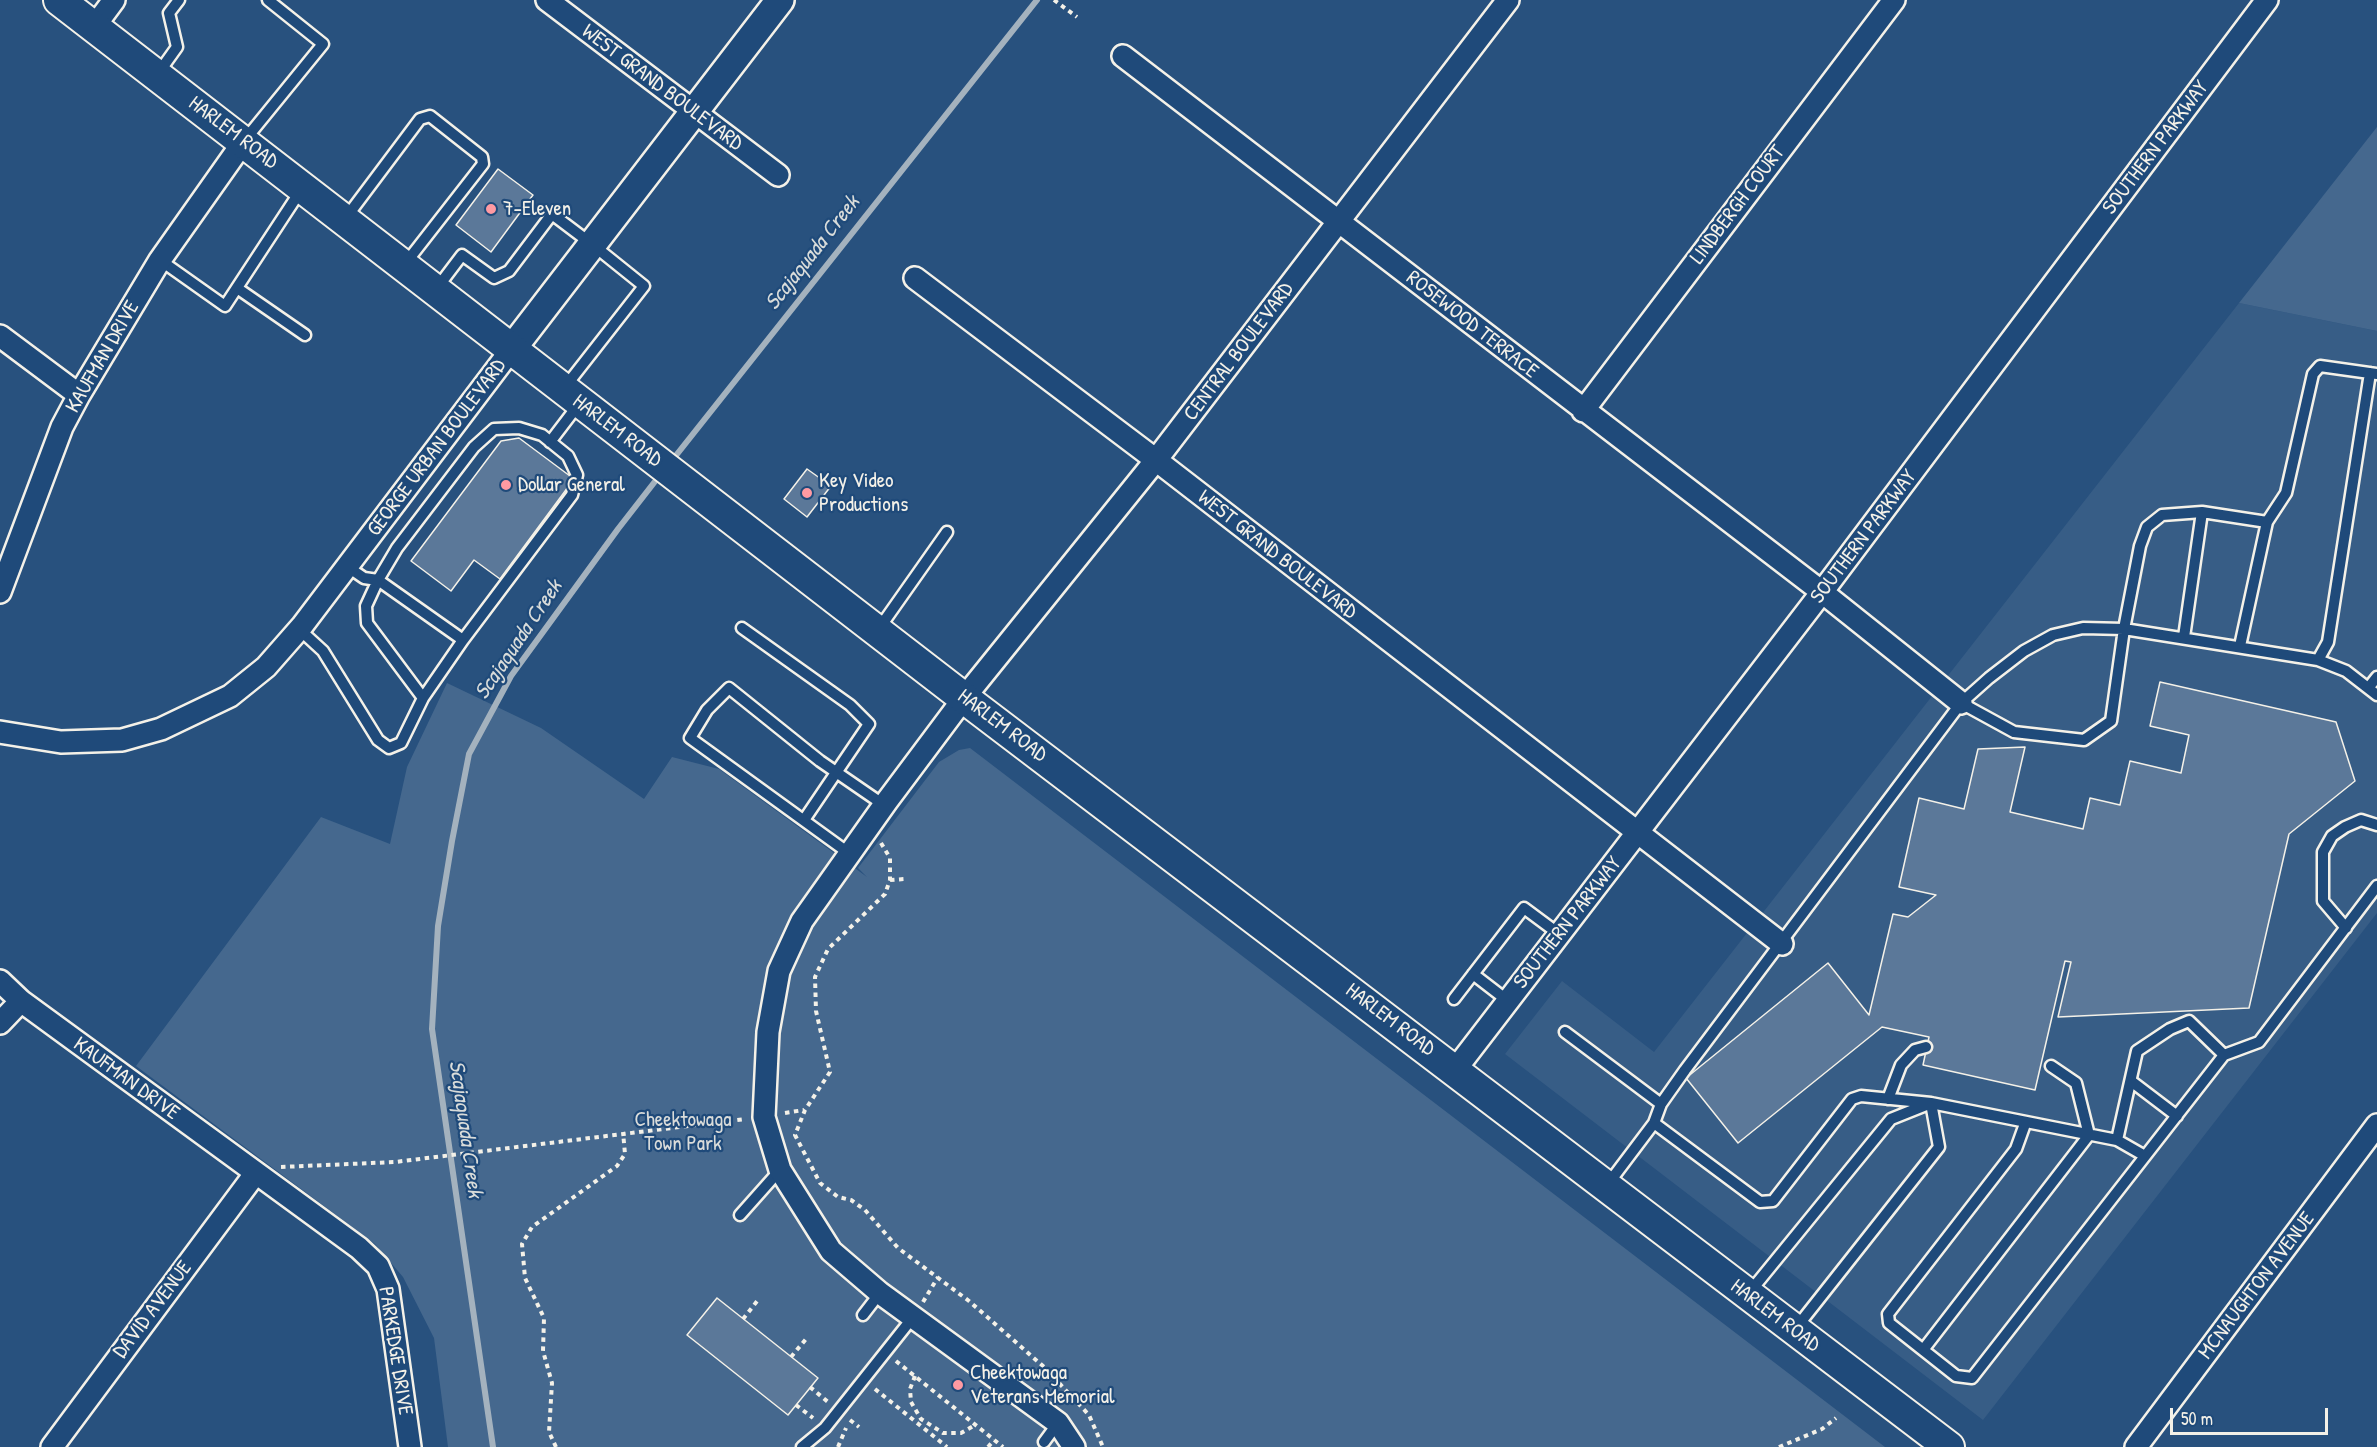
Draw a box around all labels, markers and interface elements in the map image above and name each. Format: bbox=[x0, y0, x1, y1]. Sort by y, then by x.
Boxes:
street label: WEST GRAND BOULEVARD bbox=[577, 19, 747, 157]
street label: SOUTHERN PARKWAY bbox=[2098, 76, 2214, 220]
street label: HARLEM ROAD bbox=[183, 91, 283, 175]
street label: LINDBERGH COURT bbox=[1685, 141, 1791, 269]
water label: Scajaquada Creek bbox=[760, 190, 866, 316]
place label: 7-Eleven bbox=[503, 196, 571, 222]
marker: 7-Eleven bbox=[484, 202, 498, 216]
street label: ROSEWOOD TERRACE bbox=[1401, 266, 1543, 384]
street label: CENTRAL BOULEVARD bbox=[1179, 278, 1299, 426]
street label: KAUFMAN DRIVE bbox=[61, 297, 145, 417]
street label: GEORGE URBAN BOULEVARD bbox=[362, 354, 512, 542]
street label: HARLEM ROAD bbox=[567, 389, 667, 473]
street label: SOUTHERN PARKWAY bbox=[1806, 465, 1922, 609]
place label: Key Video Productions bbox=[819, 468, 908, 518]
place label: Dollar General bbox=[518, 472, 625, 498]
marker: Dollar General bbox=[499, 478, 513, 492]
street label: WEST GRAND BOULEVARD bbox=[1192, 485, 1362, 625]
marker: Key Video Productions bbox=[800, 486, 814, 500]
water label: Scajaquada Creek bbox=[469, 575, 569, 705]
street label: HARLEM ROAD bbox=[952, 684, 1052, 768]
street label: SOUTHERN PARKWAY bbox=[1509, 852, 1627, 994]
street label: HARLEM ROAD bbox=[1340, 978, 1440, 1062]
street label: KAUFMAN DRIVE bbox=[68, 1032, 184, 1126]
water label: Scajaquada Creek bbox=[442, 1059, 488, 1199]
park label: Cheektowaga Town Park bbox=[635, 1107, 731, 1157]
street label: MCNAUGHTON AVENUE bbox=[2193, 1207, 2321, 1365]
street label: DAVID AVENUE bbox=[108, 1256, 198, 1364]
street label: HARLEM ROAD bbox=[1725, 1274, 1825, 1358]
street label: PARKEDGE DRIVE bbox=[372, 1285, 418, 1417]
place label: Cheektowaga Veterans Memorial bbox=[970, 1360, 1115, 1410]
marker: Cheektowaga Veterans Memorial bbox=[951, 1378, 965, 1392]
scale bar bbox=[2173, 1396, 2330, 1434]
text: 50 m bbox=[2181, 1406, 2213, 1431]

